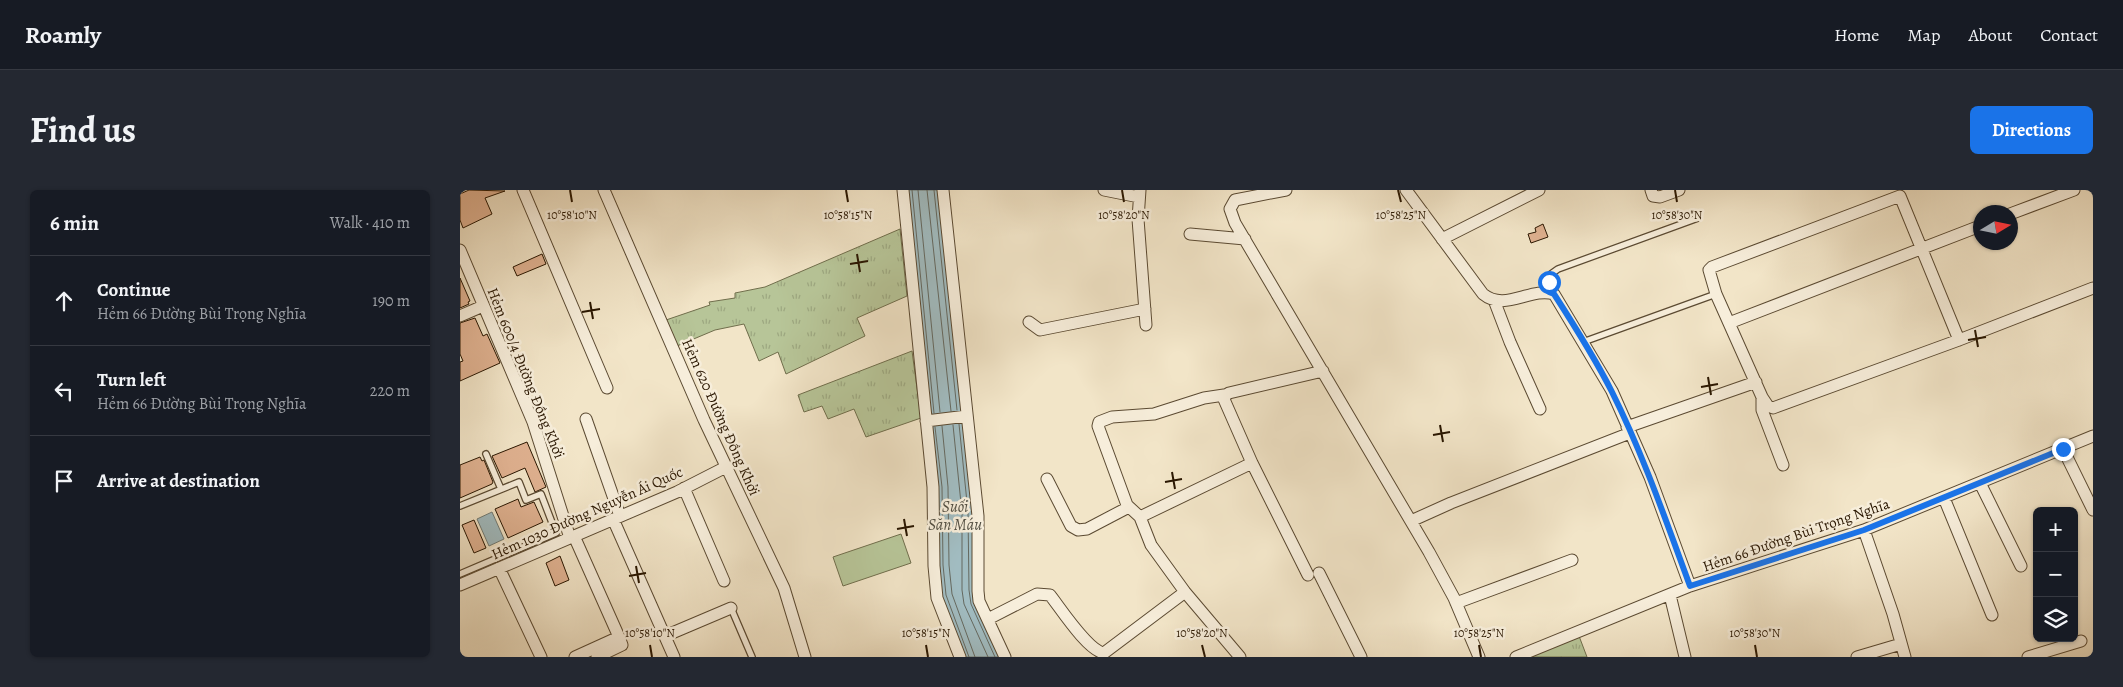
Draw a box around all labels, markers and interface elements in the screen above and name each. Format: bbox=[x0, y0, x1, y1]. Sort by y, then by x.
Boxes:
text: Roamly bbox=[25, 19, 101, 51]
text: Home bbox=[1834, 23, 1879, 47]
text: Map bbox=[1907, 23, 1940, 47]
text: About bbox=[1968, 23, 2012, 47]
text: Contact bbox=[2040, 23, 2098, 47]
text: Find us bbox=[30, 106, 136, 154]
button: Directions bbox=[1970, 106, 2093, 154]
north arrow bbox=[1973, 205, 2018, 250]
text: 10°58'10"N bbox=[547, 207, 597, 223]
text: 10°58'15"N bbox=[824, 207, 873, 223]
text: 10°58'20"N bbox=[1098, 207, 1150, 223]
text: 10°58'25"N bbox=[1376, 207, 1427, 223]
text: 10°58'30"N bbox=[1652, 207, 1703, 223]
text: 6 min bbox=[50, 209, 99, 237]
text: Walk · 410 m bbox=[330, 212, 410, 234]
route start bbox=[1538, 271, 1561, 294]
text: Continue bbox=[97, 277, 171, 303]
street label: Hẻm 600/4 Đường Đồng Khởi bbox=[483, 285, 569, 461]
icon: ahead bbox=[50, 287, 78, 315]
text: 190 m bbox=[372, 290, 410, 312]
text: Hẻm 66 Đường Bùi Trọng Nghĩa bbox=[97, 303, 307, 325]
street label: Hẻm 620 Đường Đồng Khởi bbox=[677, 335, 765, 499]
text: Turn left bbox=[97, 367, 166, 393]
icon: left bbox=[50, 377, 78, 405]
text: 220 m bbox=[370, 380, 410, 402]
text: Hẻm 66 Đường Bùi Trọng Nghĩa bbox=[97, 393, 307, 415]
route end bbox=[2052, 438, 2075, 461]
street label: Hẻm 1030 Đường Nguyễn Ái Quốc bbox=[488, 462, 686, 564]
icon: arrive bbox=[50, 467, 78, 495]
text: Arrive at destination bbox=[97, 468, 260, 494]
street label: Hẻm 66 Đường Bùi Trọng Nghĩa bbox=[1700, 494, 1892, 576]
water label: Suối Săn Máu bbox=[928, 496, 982, 536]
map controls bbox=[2033, 507, 2078, 642]
button: + bbox=[2033, 507, 2078, 552]
button: − bbox=[2033, 552, 2078, 597]
button: layers bbox=[2033, 597, 2078, 642]
text: 10°58'10"N bbox=[625, 625, 675, 641]
text: 10°58'15"N bbox=[902, 625, 951, 641]
text: 10°58'20"N bbox=[1176, 625, 1228, 641]
text: 10°58'25"N bbox=[1454, 625, 1505, 641]
text: 10°58'30"N bbox=[1730, 625, 1781, 641]

